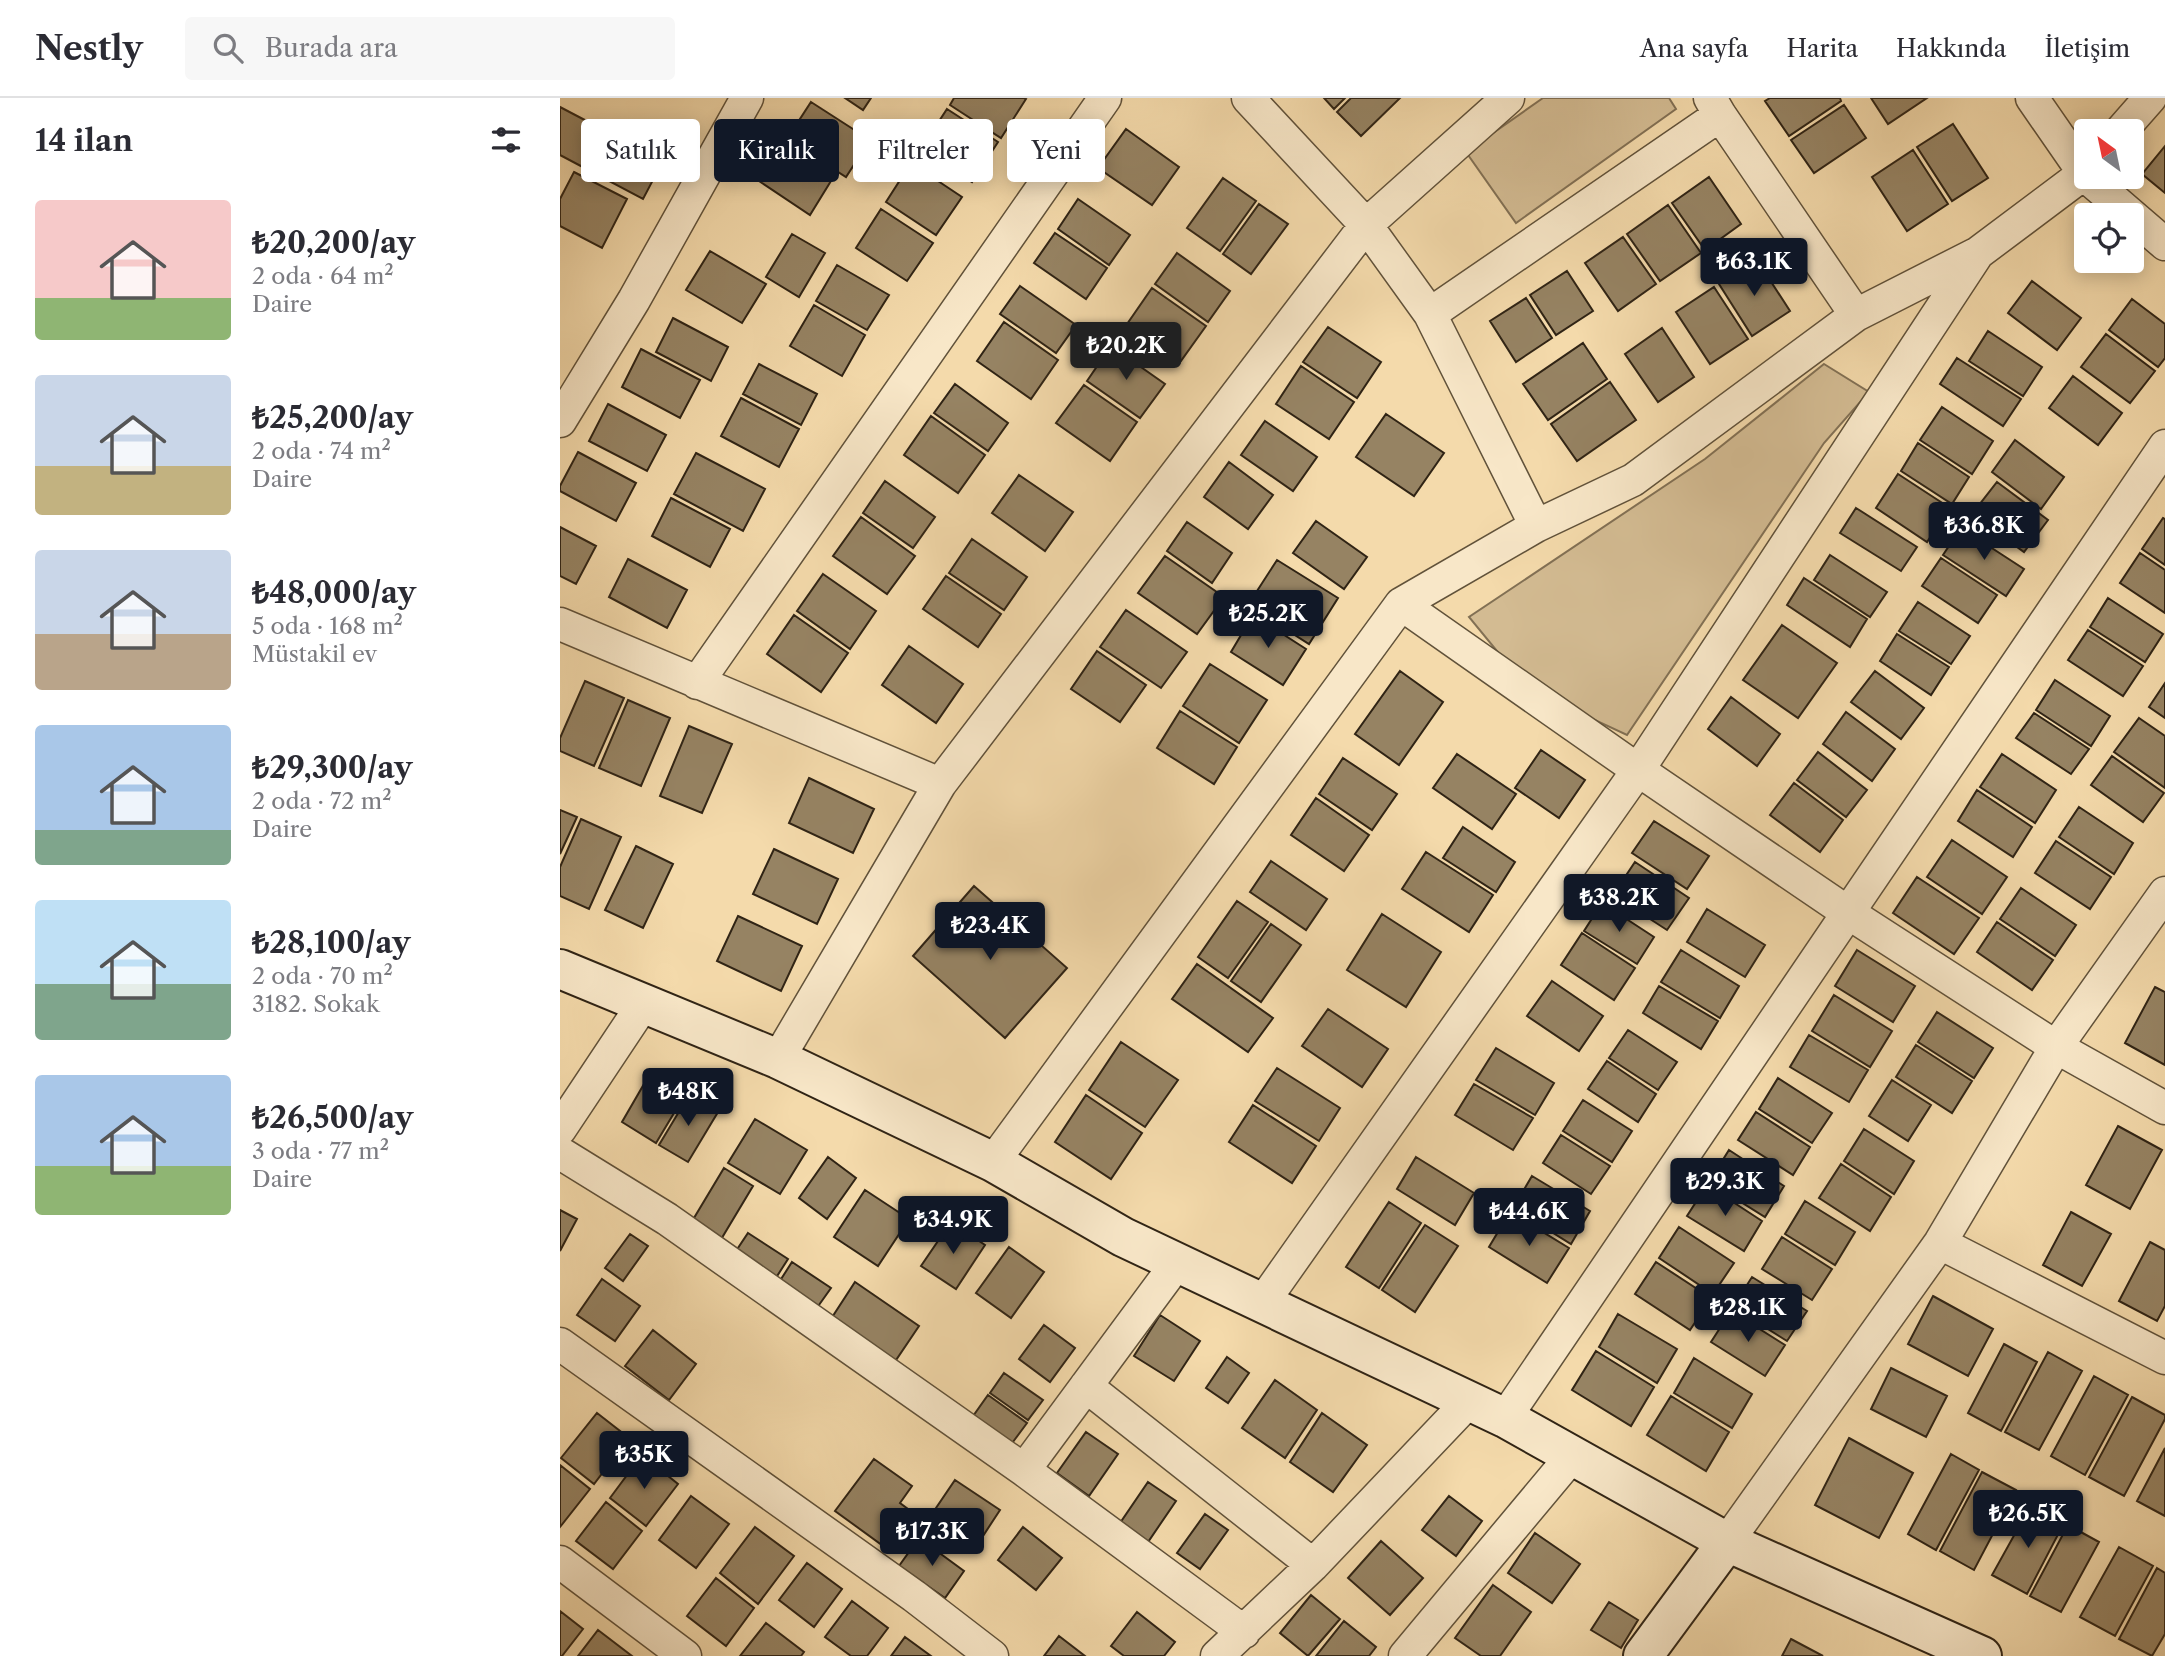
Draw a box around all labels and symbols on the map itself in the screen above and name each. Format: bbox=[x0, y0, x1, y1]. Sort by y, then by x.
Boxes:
north arrow bbox=[2074, 119, 2144, 189]
pin: ₺63.1K bbox=[1697, 238, 1811, 298]
pin: ₺20.2K bbox=[1069, 322, 1183, 382]
pin: ₺36.8K bbox=[1927, 503, 2041, 562]
pin: ₺25.2K bbox=[1211, 590, 1325, 650]
pin: ₺38.2K bbox=[1562, 874, 1676, 934]
pin: ₺23.4K bbox=[933, 902, 1047, 962]
pin: ₺48K bbox=[647, 1068, 729, 1128]
pin: ₺29.3K bbox=[1668, 1158, 1782, 1218]
pin: ₺44.6K bbox=[1472, 1188, 1586, 1248]
pin: ₺34.9K bbox=[896, 1196, 1010, 1256]
pin: ₺28.1K bbox=[1691, 1284, 1805, 1344]
pin: ₺35K bbox=[603, 1432, 685, 1491]
pin: ₺26.5K bbox=[1971, 1490, 2085, 1550]
pin: ₺17.3K bbox=[875, 1508, 989, 1568]

